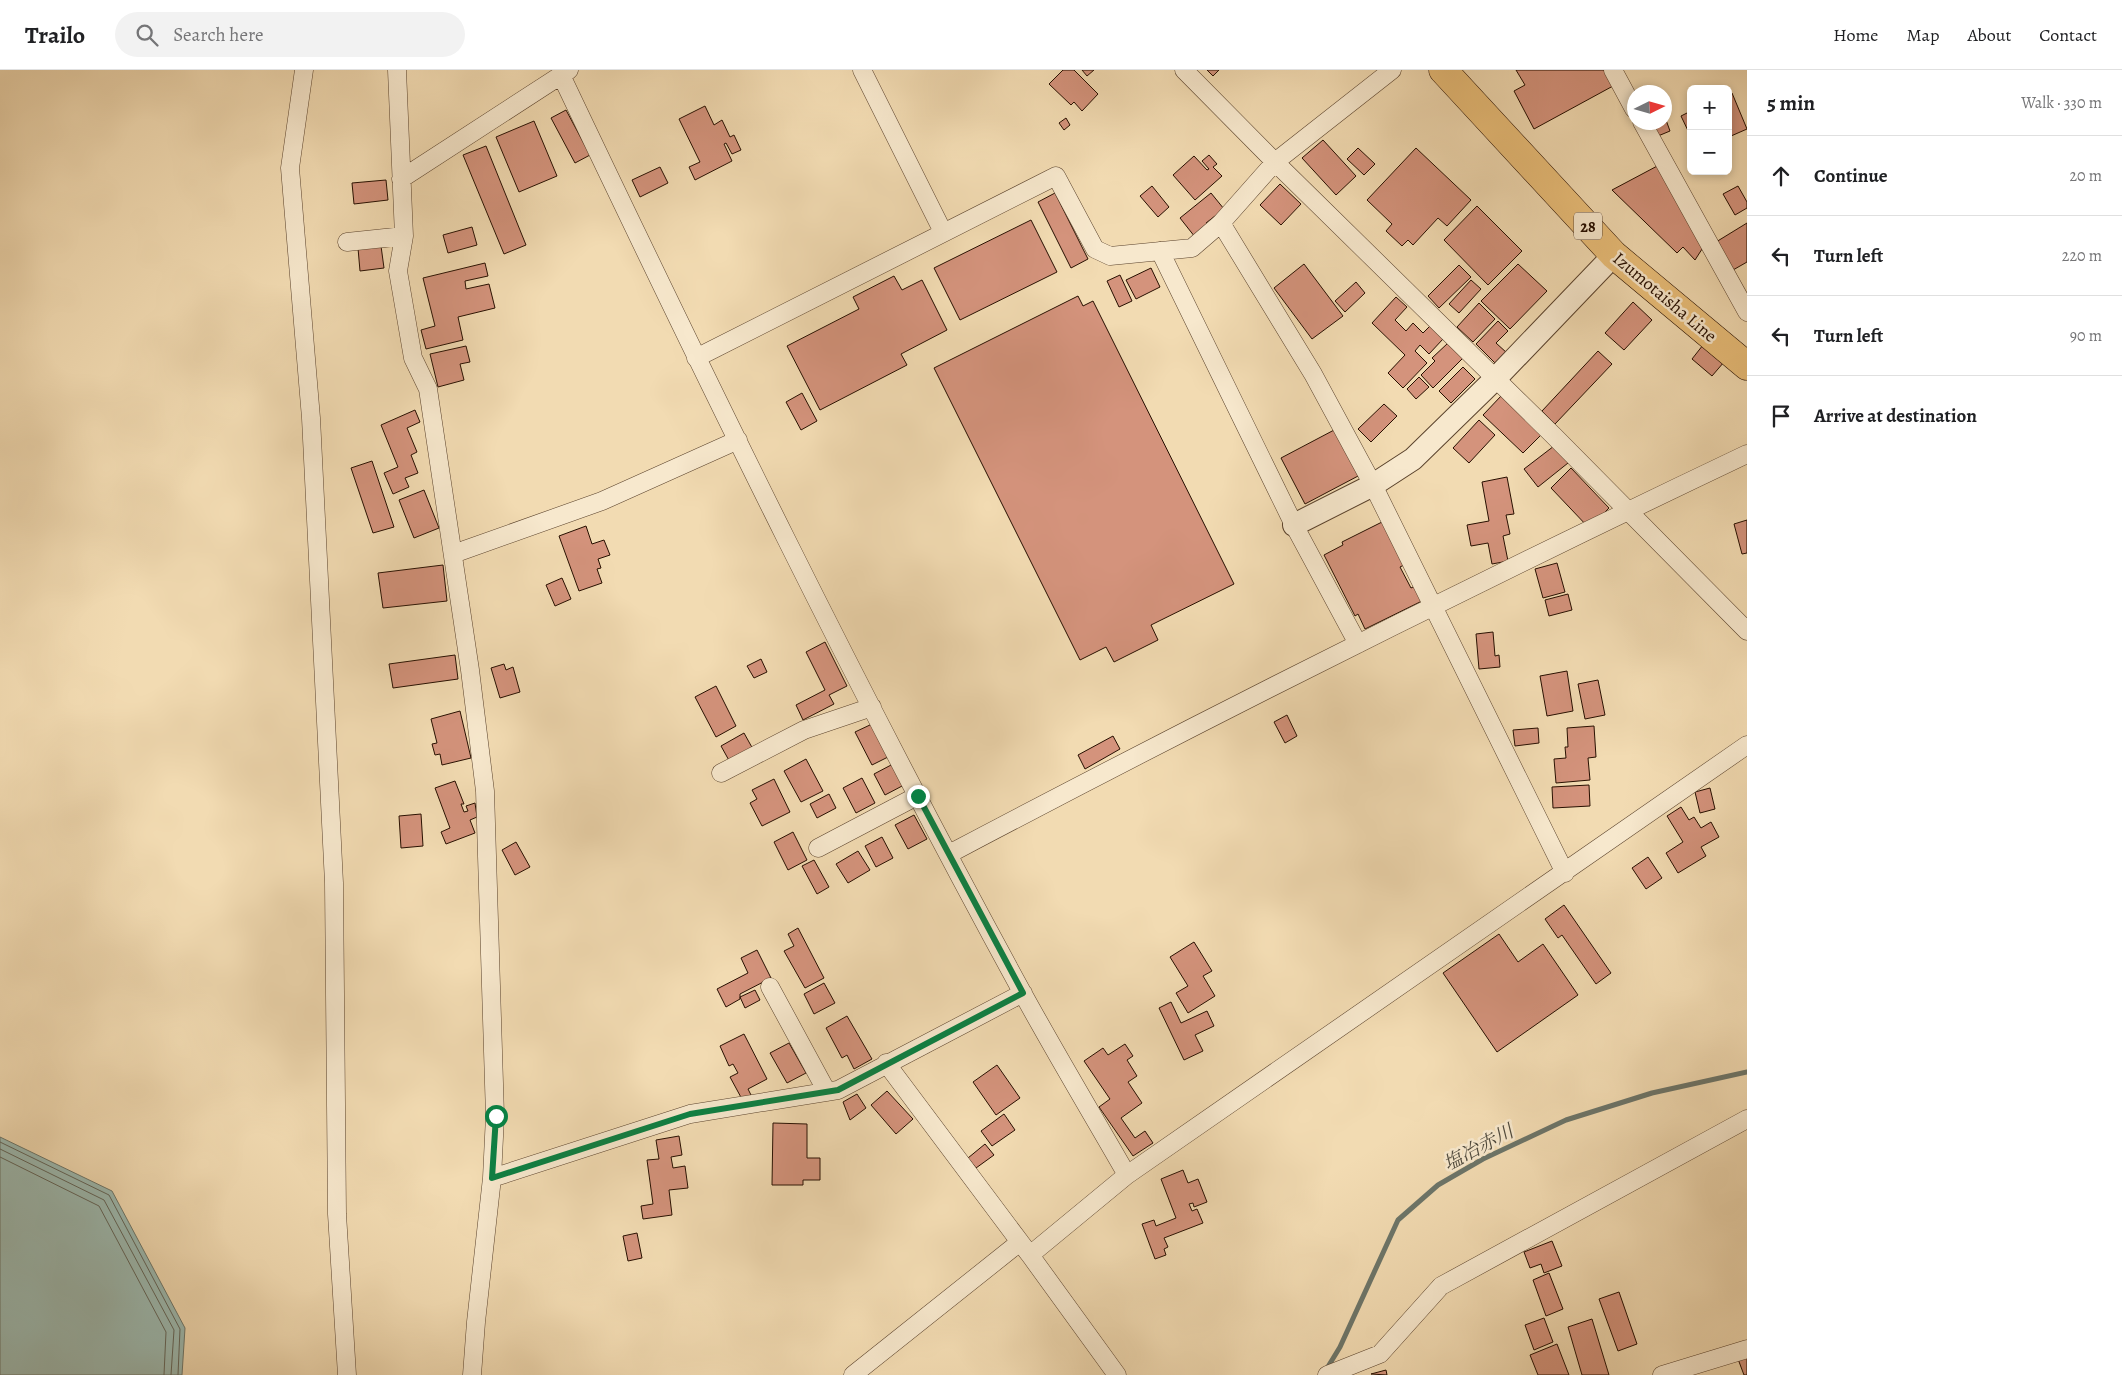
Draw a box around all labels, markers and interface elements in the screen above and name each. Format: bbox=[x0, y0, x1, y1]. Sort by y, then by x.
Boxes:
search box bbox=[115, 12, 465, 57]
text: Trailo bbox=[25, 19, 85, 51]
icon: search bbox=[133, 21, 161, 49]
text: Search here bbox=[173, 22, 264, 48]
text: Home bbox=[1833, 23, 1878, 47]
text: Map bbox=[1906, 23, 1939, 47]
text: About bbox=[1967, 23, 2011, 47]
text: Contact bbox=[2039, 23, 2097, 47]
north arrow bbox=[1627, 85, 1672, 130]
map controls bbox=[1687, 85, 1732, 175]
button: + bbox=[1687, 85, 1732, 130]
text: 5 min bbox=[1767, 89, 1815, 117]
text: Walk · 330 m bbox=[2021, 92, 2102, 114]
button: − bbox=[1687, 130, 1732, 175]
icon: ahead bbox=[1767, 162, 1795, 190]
text: Continue bbox=[1814, 163, 1888, 189]
text: 20 m bbox=[2069, 165, 2102, 187]
road number: 28 bbox=[1574, 212, 1602, 240]
icon: left bbox=[1767, 242, 1795, 270]
text: Turn left bbox=[1814, 243, 1883, 269]
text: 220 m bbox=[2062, 245, 2102, 267]
street label: Izumotaisha Line bbox=[1608, 246, 1722, 348]
icon: left bbox=[1767, 322, 1795, 350]
text: Turn left bbox=[1814, 323, 1883, 349]
text: 90 m bbox=[2070, 325, 2102, 347]
icon: arrive bbox=[1767, 402, 1795, 430]
text: Arrive at destination bbox=[1814, 403, 1977, 429]
route end bbox=[907, 785, 930, 808]
route start bbox=[485, 1105, 508, 1128]
water label: 塩冶赤川 bbox=[1439, 1118, 1520, 1177]

